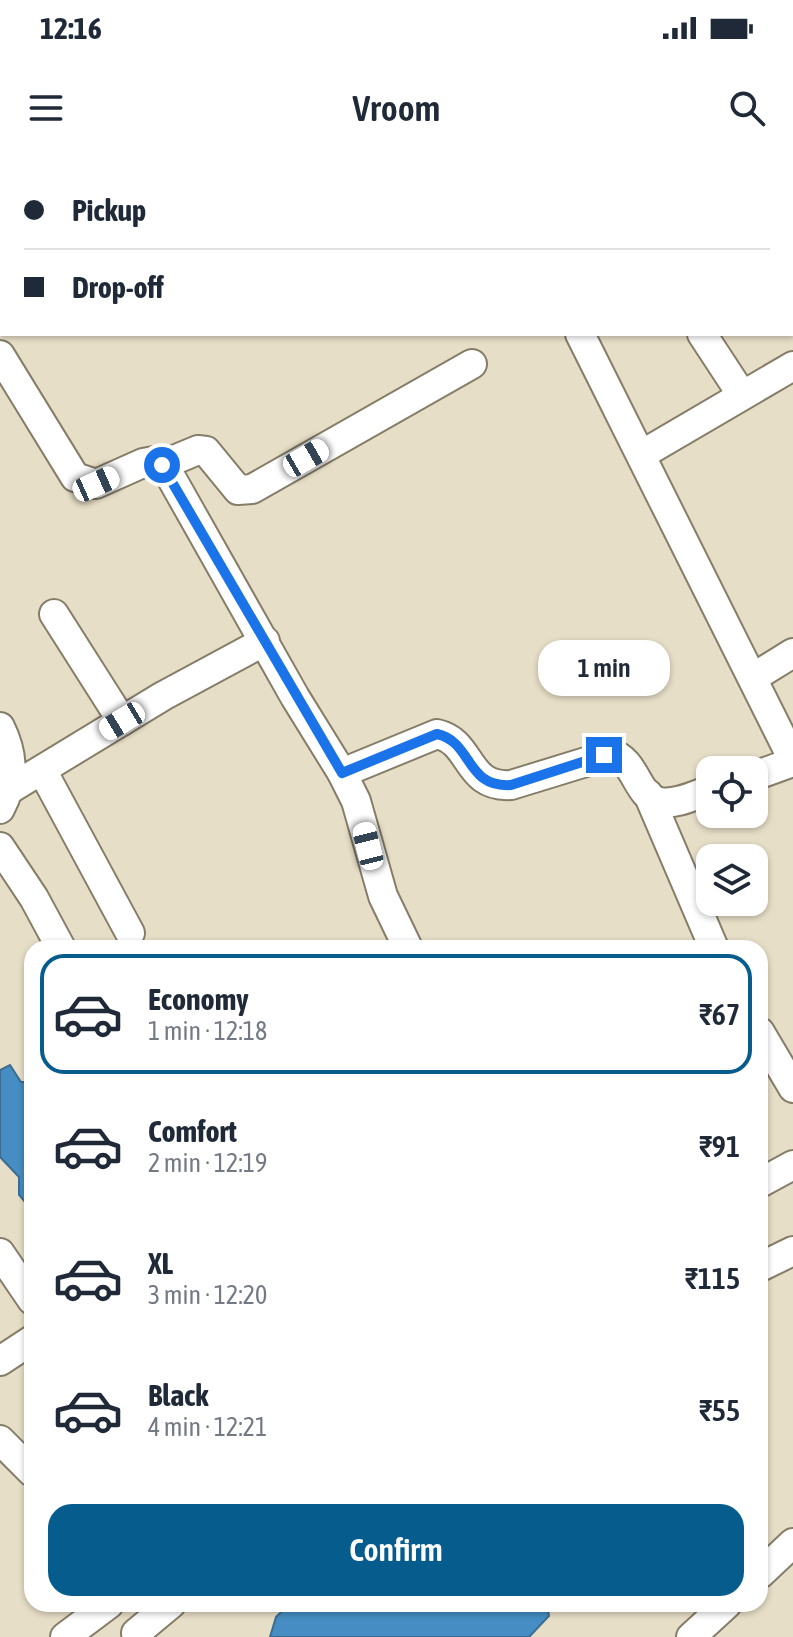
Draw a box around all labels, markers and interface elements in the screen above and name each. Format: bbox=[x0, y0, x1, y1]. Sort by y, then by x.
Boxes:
text: 12:16 bbox=[40, 11, 102, 45]
icon: menu bbox=[24, 86, 68, 130]
icon: search bbox=[725, 86, 769, 130]
text: Vroom bbox=[352, 87, 441, 129]
text: Pickup bbox=[72, 193, 146, 227]
text: Drop-off bbox=[72, 270, 164, 304]
car bbox=[279, 436, 333, 480]
route start bbox=[144, 447, 180, 483]
car bbox=[69, 463, 123, 505]
callout: 1 min bbox=[538, 639, 670, 695]
text: 1 min bbox=[577, 653, 631, 683]
car bbox=[95, 698, 149, 744]
route end bbox=[586, 737, 622, 773]
map controls bbox=[696, 756, 768, 916]
button: locate bbox=[696, 756, 768, 828]
car bbox=[351, 820, 385, 872]
button: layers bbox=[696, 844, 768, 916]
icon: car bbox=[52, 978, 124, 1050]
text: Economy bbox=[148, 982, 249, 1016]
text: ₹67 bbox=[699, 997, 740, 1031]
text: 1 min · 12:18 bbox=[148, 1016, 267, 1046]
icon: car bbox=[52, 1110, 124, 1182]
text: Comfort bbox=[148, 1114, 237, 1148]
text: ₹91 bbox=[699, 1129, 740, 1163]
text: 2 min · 12:19 bbox=[148, 1148, 267, 1178]
icon: car bbox=[52, 1242, 124, 1314]
text: XL bbox=[148, 1246, 173, 1280]
text: ₹115 bbox=[685, 1261, 740, 1295]
text: 3 min · 12:20 bbox=[148, 1280, 267, 1310]
icon: car bbox=[52, 1374, 124, 1446]
text: Black bbox=[148, 1378, 208, 1412]
text: ₹55 bbox=[699, 1393, 740, 1427]
text: 4 min · 12:21 bbox=[148, 1412, 267, 1442]
button: Confirm bbox=[48, 1504, 744, 1596]

